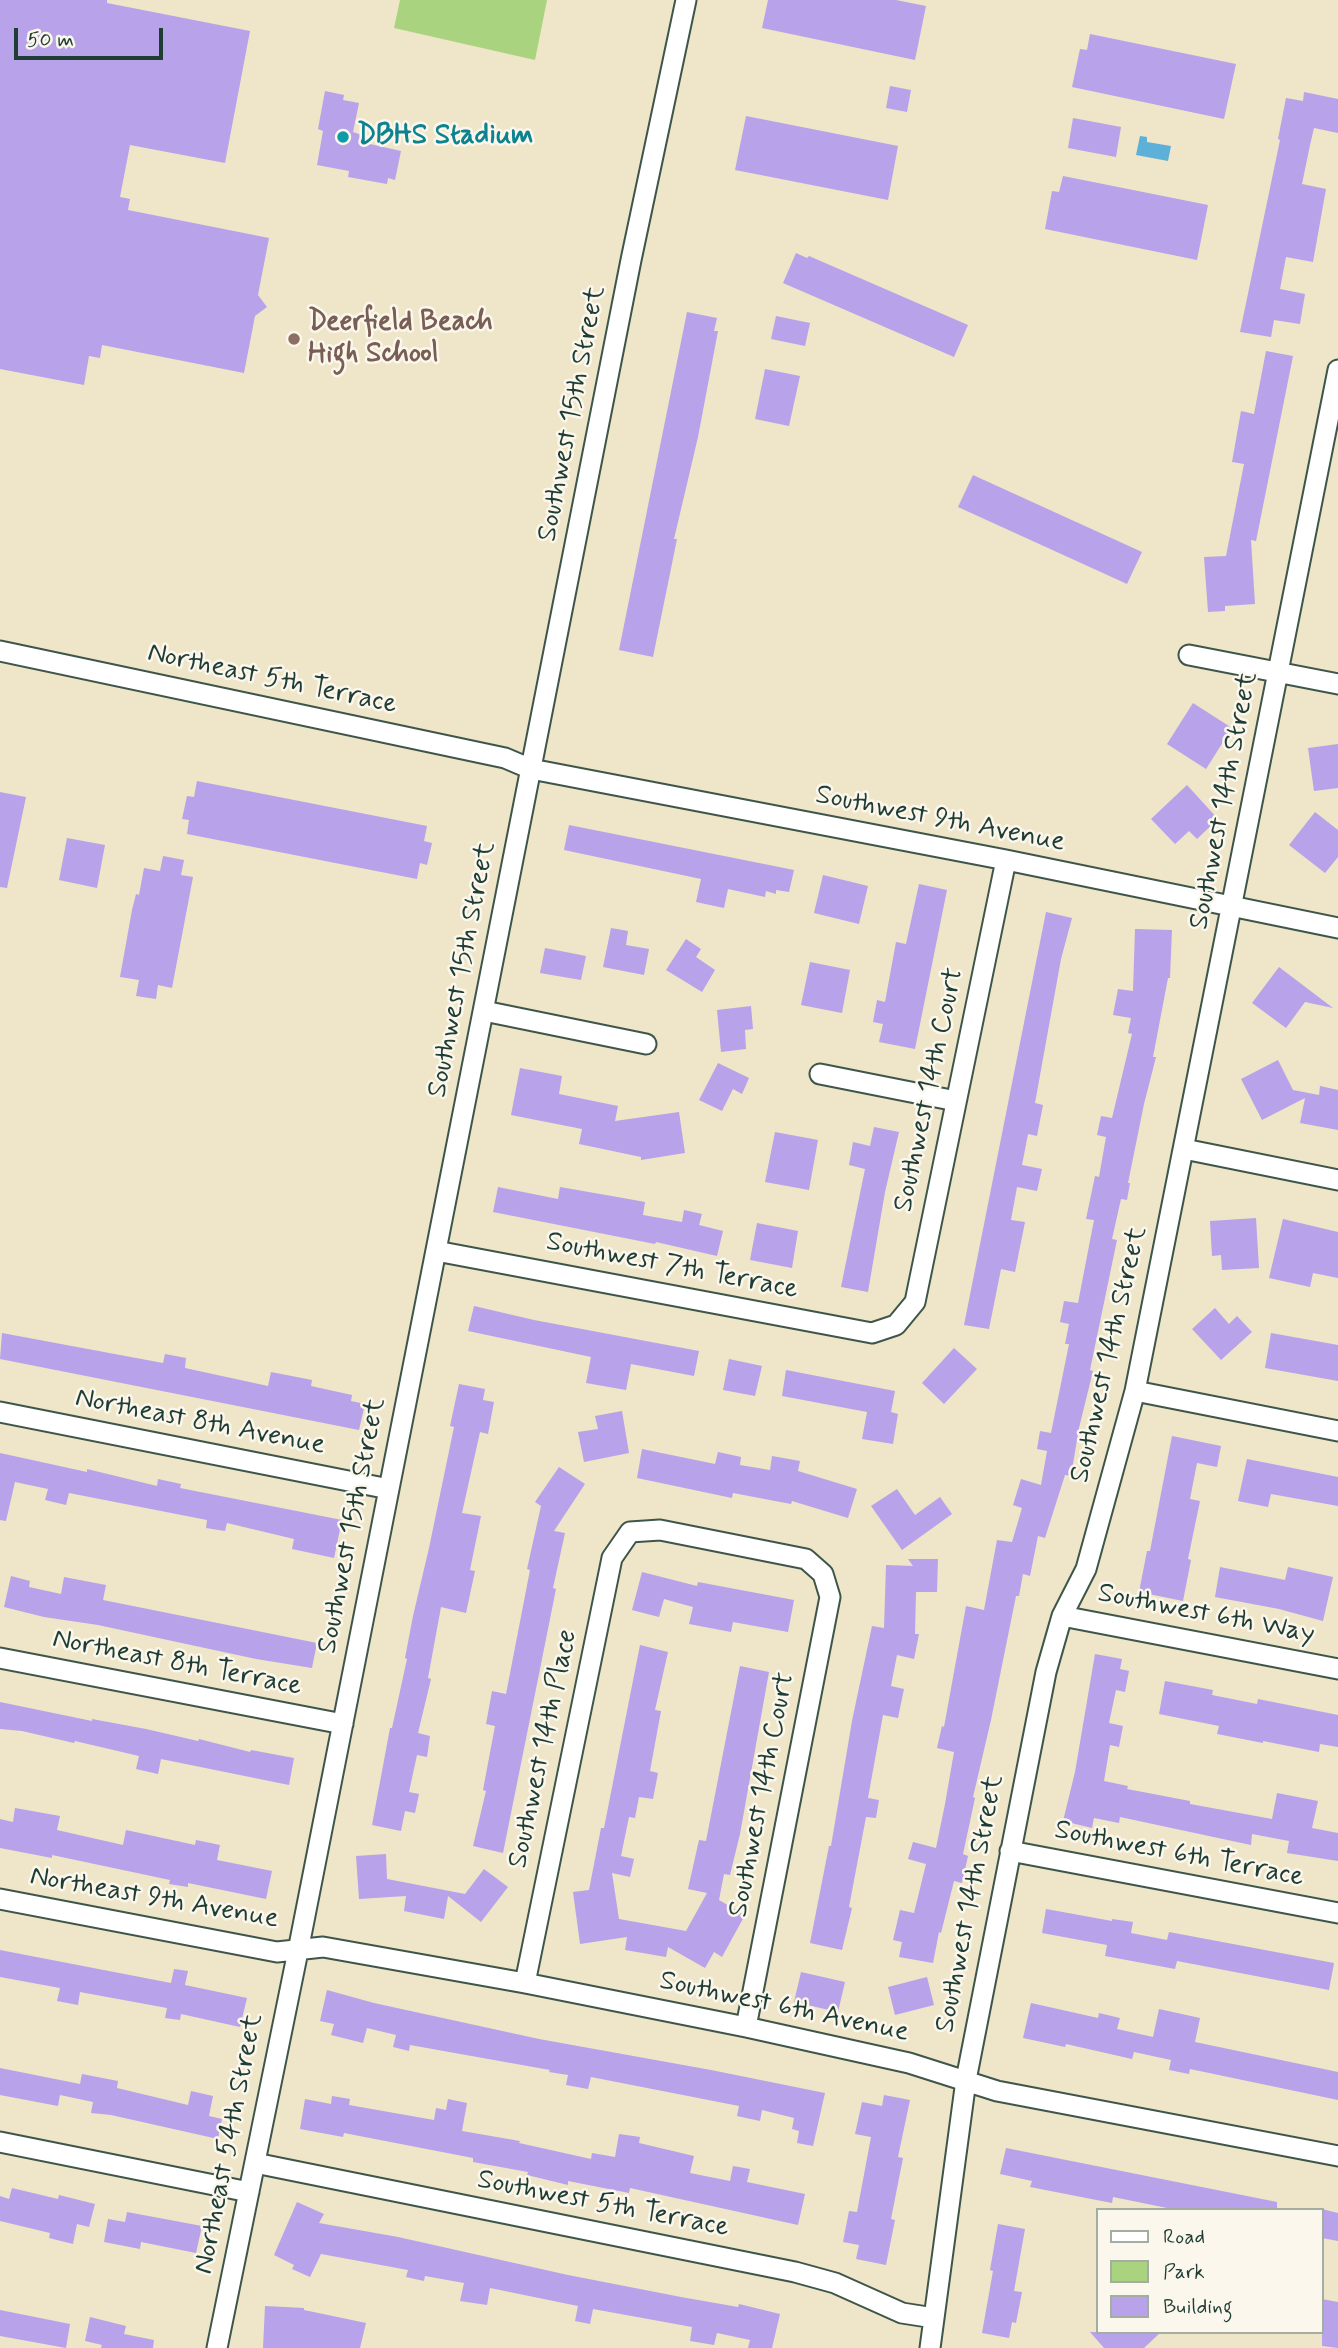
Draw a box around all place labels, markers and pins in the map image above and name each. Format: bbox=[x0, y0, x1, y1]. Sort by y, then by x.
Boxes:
place label: DBHS Stadium bbox=[357, 120, 533, 154]
marker: DBHS Stadium bbox=[335, 129, 351, 145]
place label: Deerfield Beach High School bbox=[308, 306, 493, 372]
marker: Deerfield Beach High School bbox=[286, 331, 302, 347]

